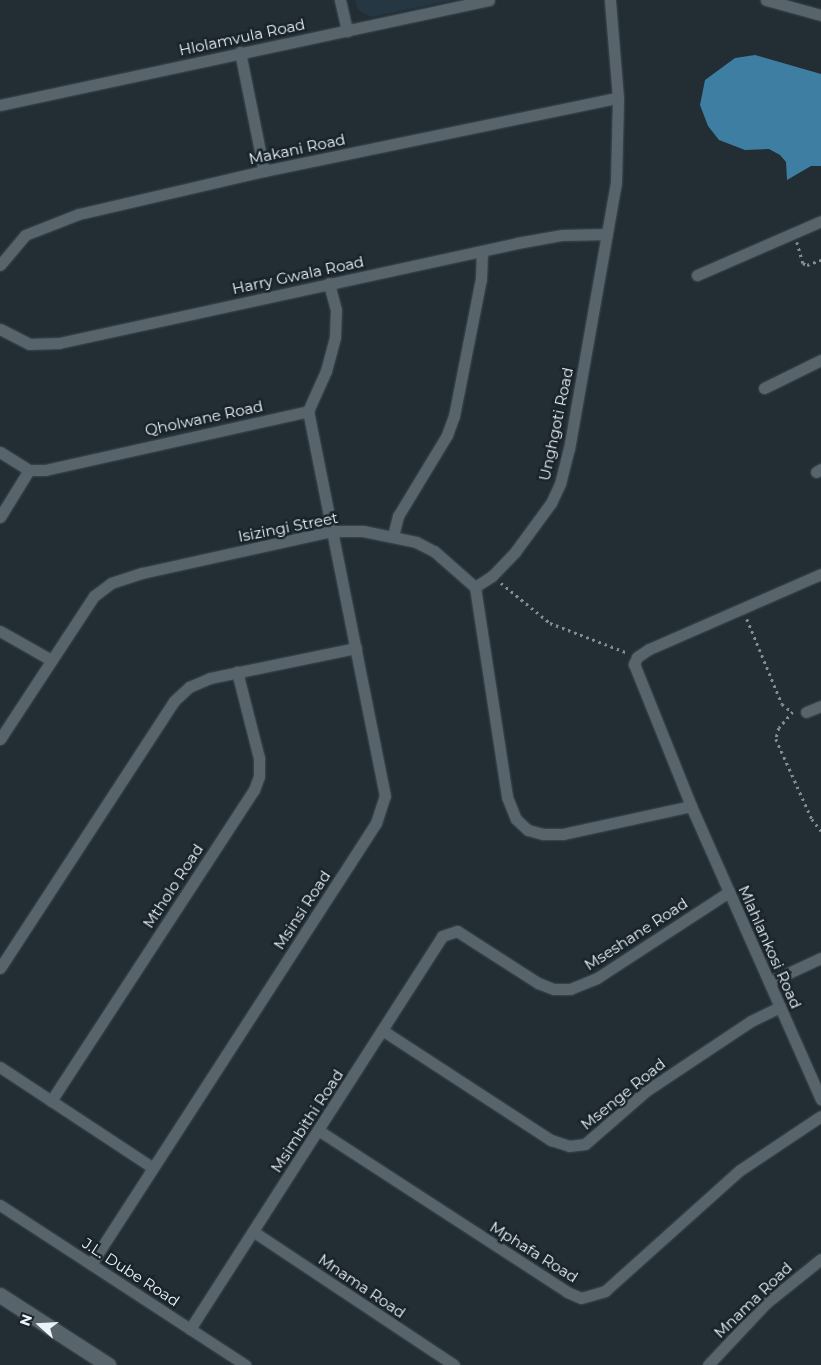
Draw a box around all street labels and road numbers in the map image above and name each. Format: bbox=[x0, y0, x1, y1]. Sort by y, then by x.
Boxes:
street label: Hlolamvula Road bbox=[177, 15, 307, 59]
street label: Makani Road bbox=[247, 130, 347, 168]
street label: Harry Gwala Road bbox=[230, 252, 366, 298]
street label: Unghgoti Road bbox=[535, 366, 577, 482]
street label: Qholwane Road bbox=[143, 397, 265, 439]
street label: Isizingi Street bbox=[237, 508, 339, 546]
street label: Mtholo Road bbox=[139, 841, 207, 931]
street label: Msinsi Road bbox=[270, 867, 334, 953]
street label: Mlahlankosi Road bbox=[735, 883, 805, 1011]
street label: Mseshane Road bbox=[581, 894, 691, 974]
street label: Msenge Road bbox=[577, 1054, 669, 1134]
street label: Msimbithi Road bbox=[267, 1066, 347, 1176]
street label: Mphafa Road bbox=[487, 1218, 581, 1286]
street label: J.L. Dube Road bbox=[79, 1234, 183, 1310]
street label: Mnama Road bbox=[315, 1250, 409, 1322]
street label: Mnama Road bbox=[710, 1258, 796, 1342]

